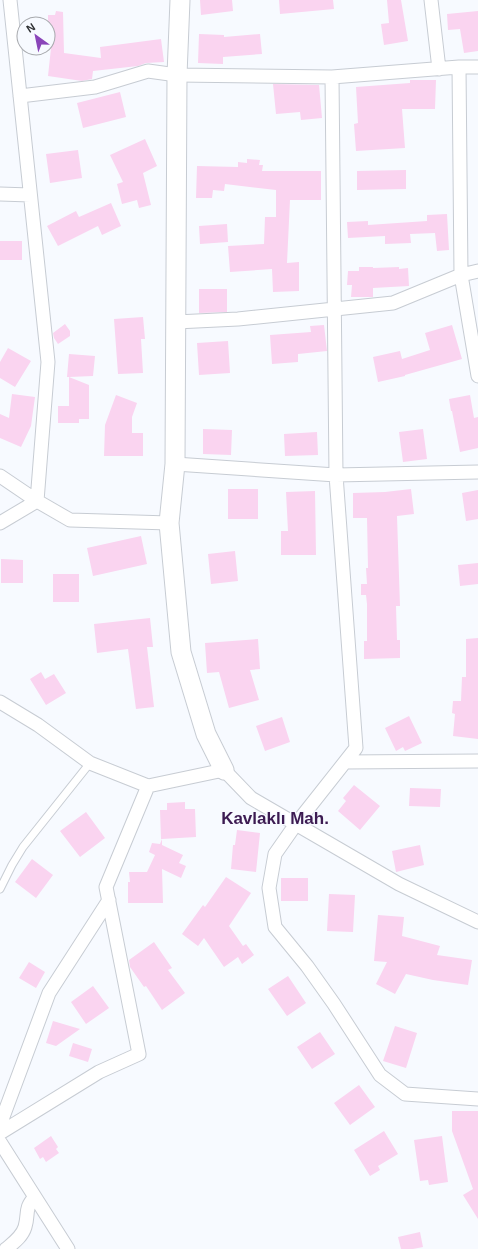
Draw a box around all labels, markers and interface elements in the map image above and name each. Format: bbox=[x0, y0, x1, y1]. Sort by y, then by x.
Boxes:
north arrow bbox=[16, 16, 56, 56]
text: N bbox=[24, 20, 37, 35]
district label: Kavlaklı Mah. bbox=[221, 809, 329, 828]

